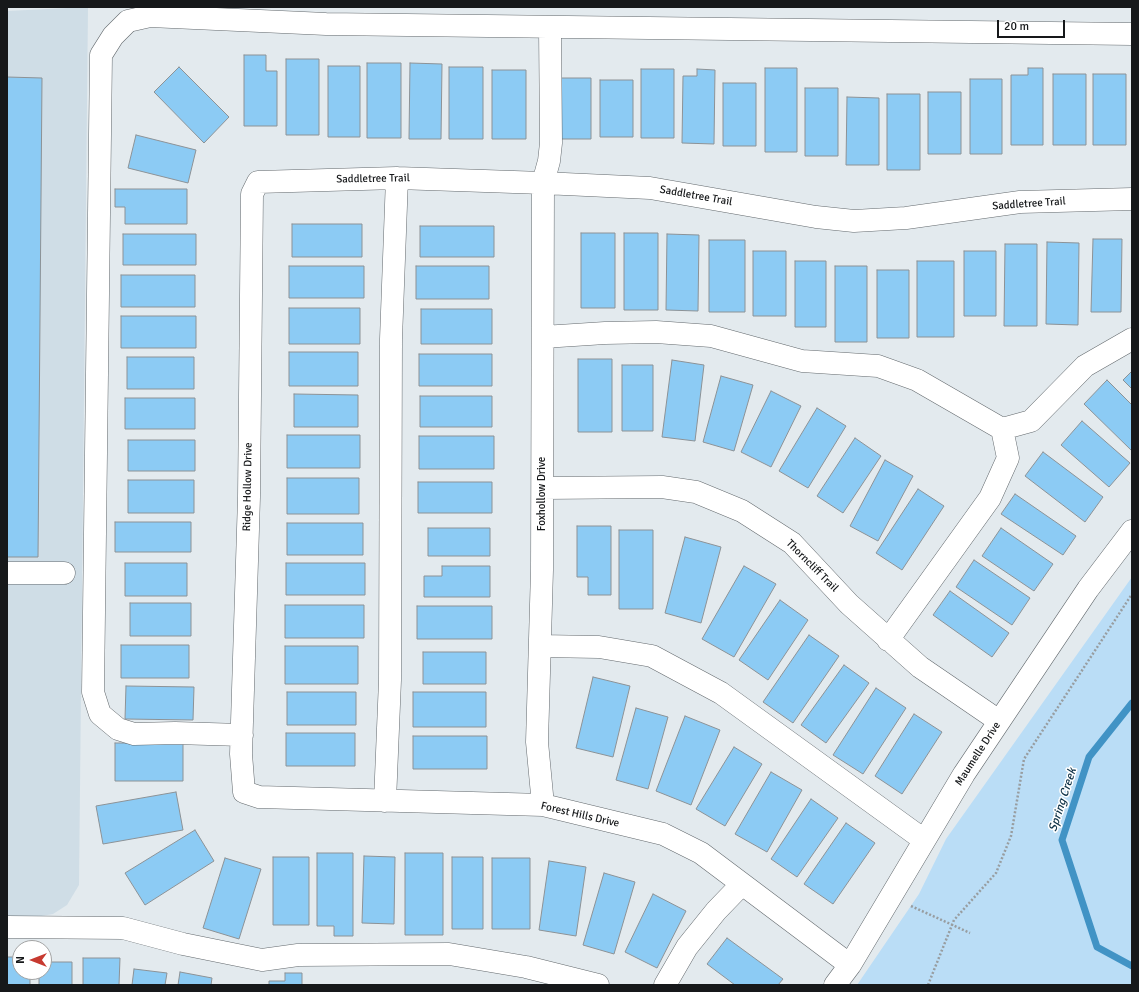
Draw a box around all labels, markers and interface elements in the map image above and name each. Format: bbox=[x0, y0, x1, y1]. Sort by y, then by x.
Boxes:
scale bar bbox=[999, 12, 1067, 38]
text: 20 m bbox=[1004, 19, 1029, 34]
street label: Saddletree Trail bbox=[336, 172, 410, 186]
street label: Saddletree Trail bbox=[659, 183, 733, 209]
street label: Saddletree Trail bbox=[992, 195, 1066, 213]
street label: Ridge Hollow Drive bbox=[241, 442, 255, 532]
street label: Foxhollow Drive bbox=[535, 457, 549, 531]
street label: Thorncliff Trail bbox=[783, 537, 841, 595]
street label: Maumelle Drive bbox=[952, 720, 1004, 788]
water label: Spring Creek bbox=[1046, 766, 1080, 834]
street label: Forest Hills Drive bbox=[539, 800, 621, 830]
north arrow bbox=[12, 940, 52, 980]
text: N bbox=[14, 956, 27, 964]

